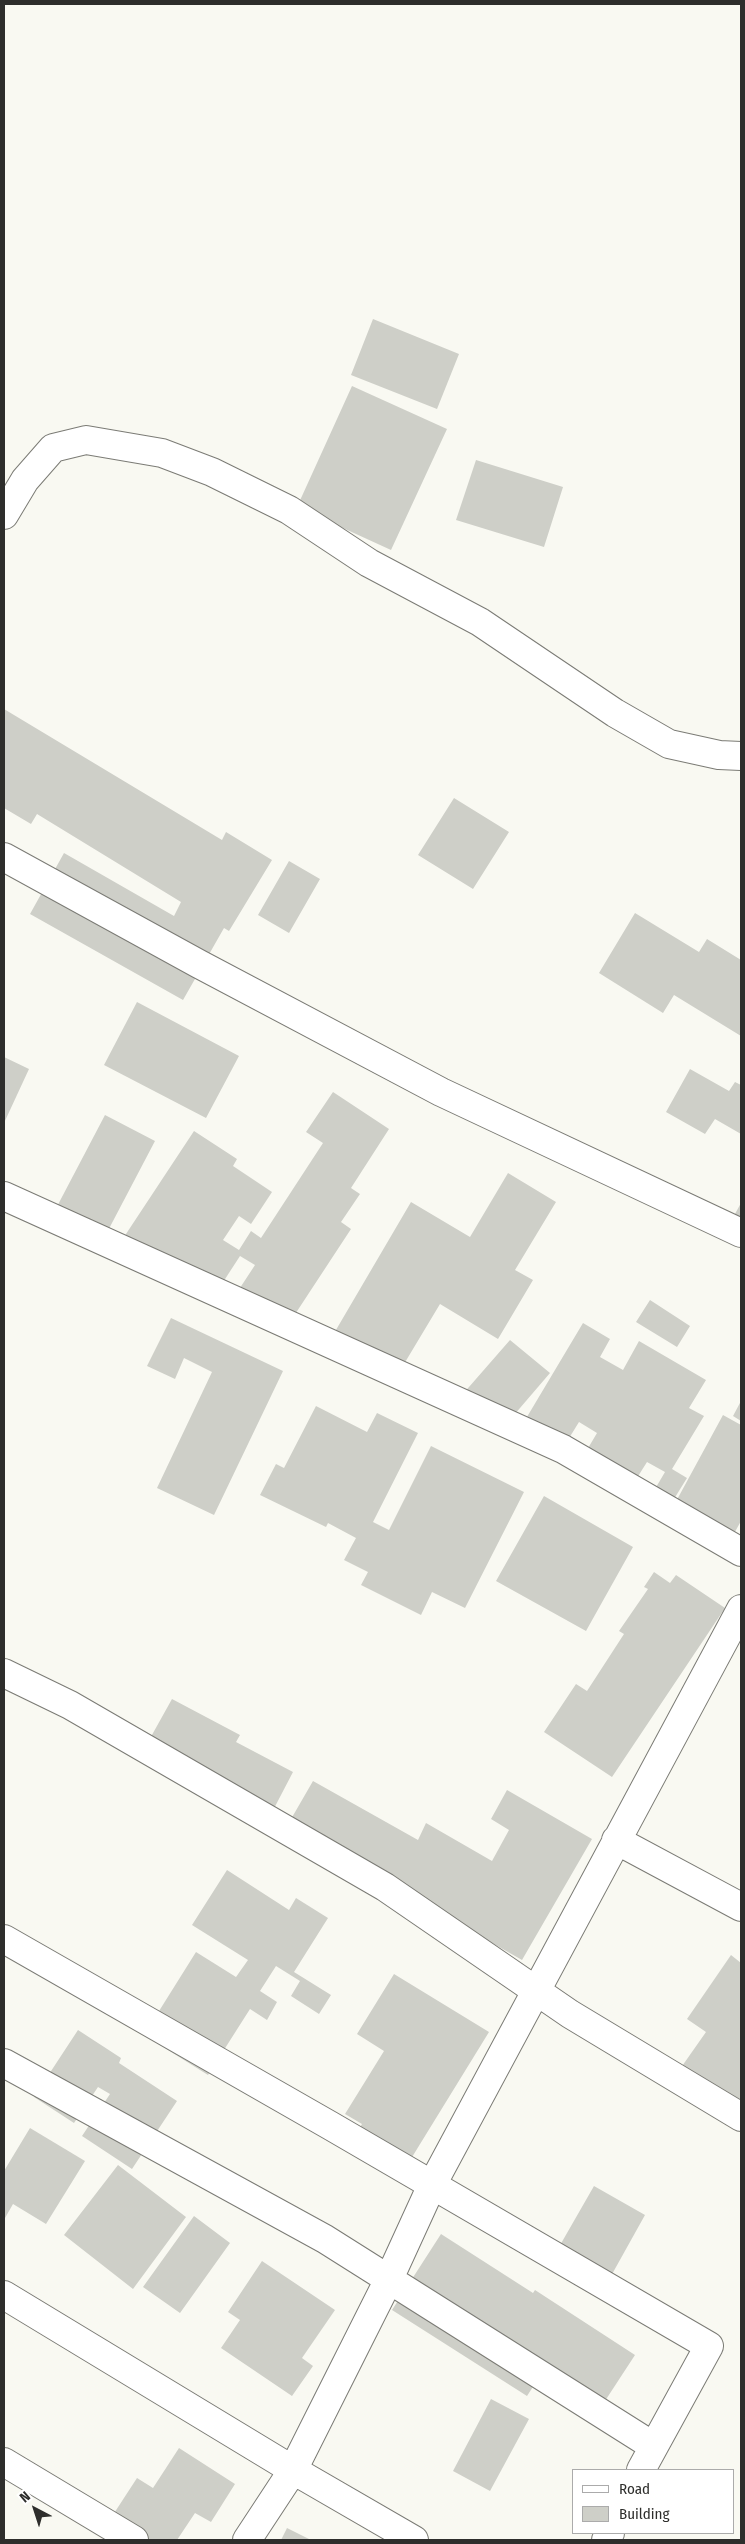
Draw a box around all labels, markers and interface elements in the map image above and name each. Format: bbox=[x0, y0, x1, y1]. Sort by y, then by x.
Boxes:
legend bbox=[572, 2469, 735, 2534]
text: Road bbox=[619, 2480, 650, 2498]
north arrow bbox=[10, 2484, 60, 2534]
text: N bbox=[16, 2488, 34, 2506]
text: Building bbox=[619, 2505, 670, 2523]

